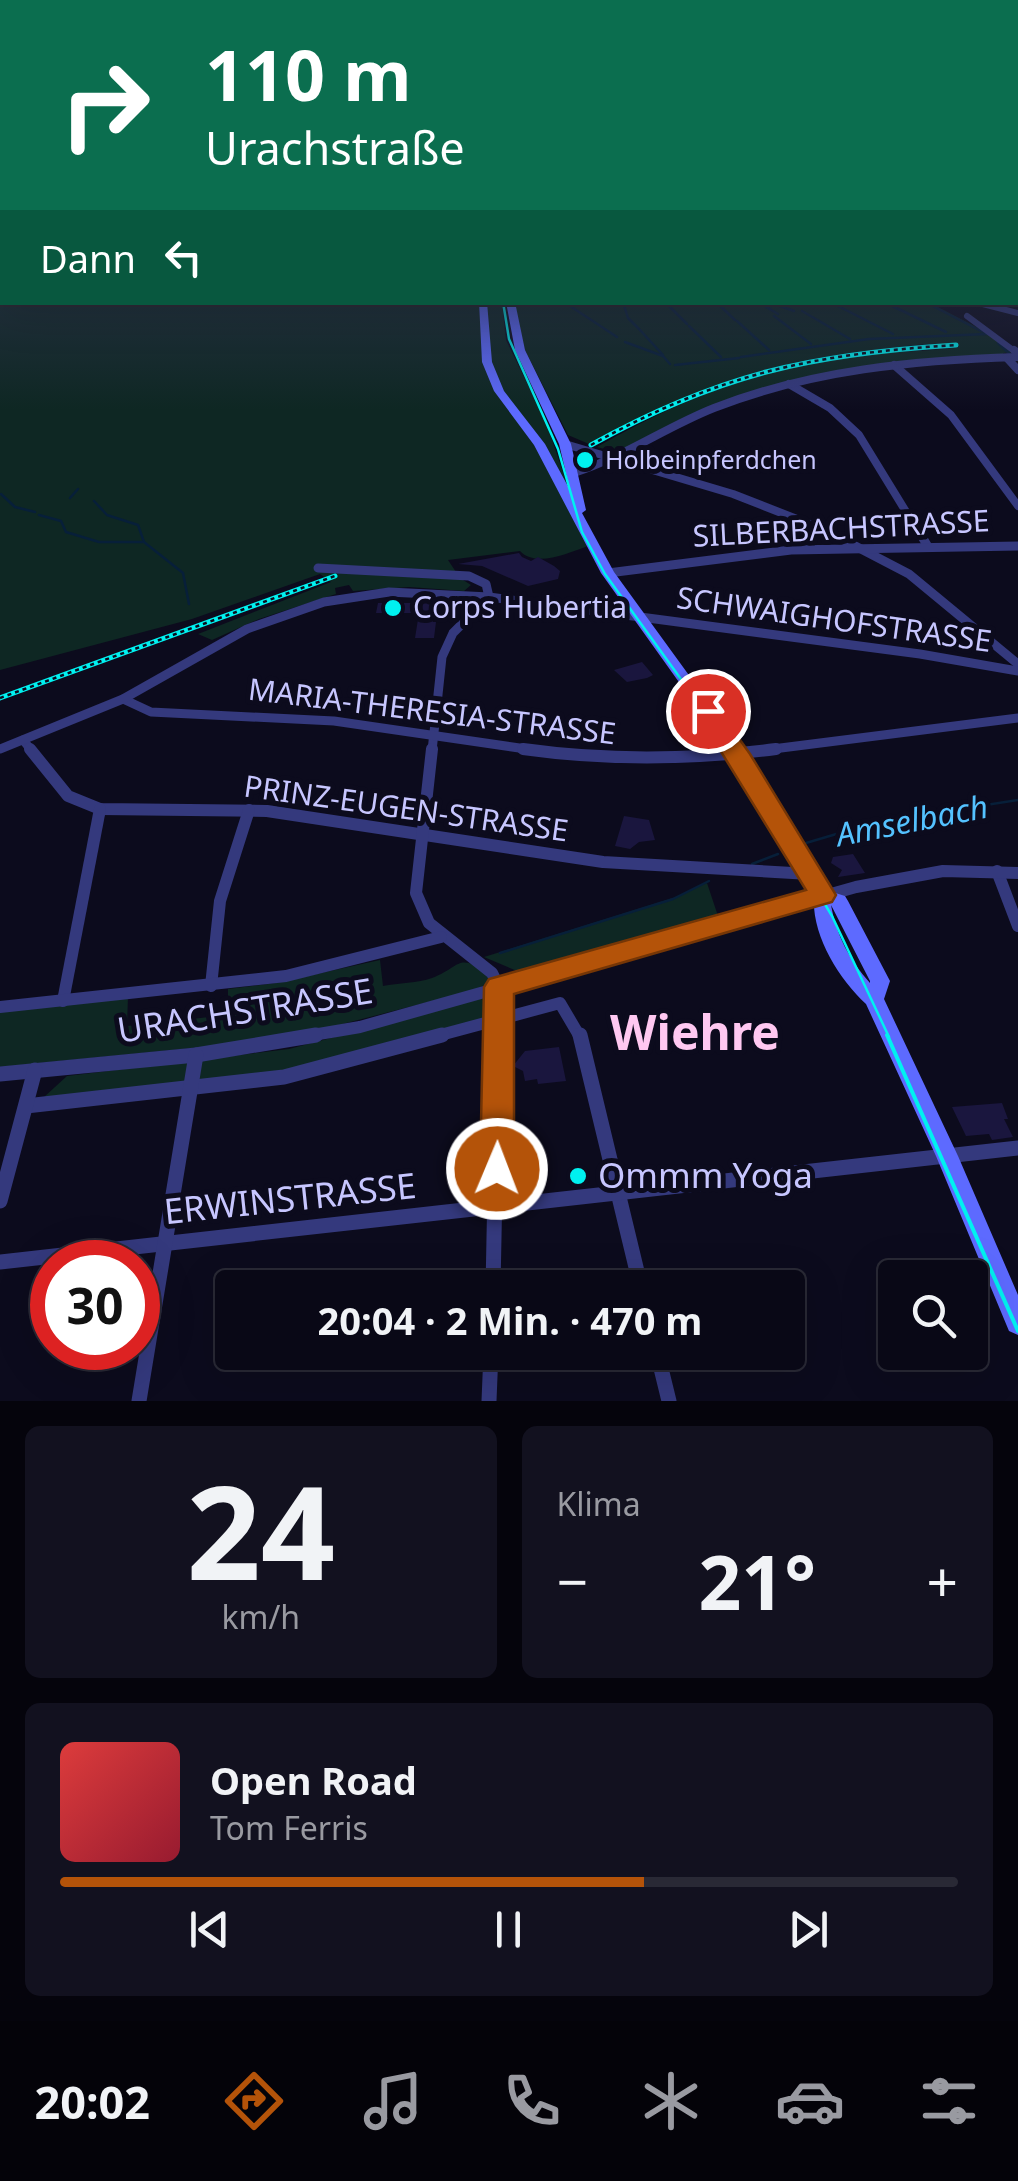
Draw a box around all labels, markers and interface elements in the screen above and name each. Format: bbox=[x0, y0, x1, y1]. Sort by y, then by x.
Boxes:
text: 110 m bbox=[205, 26, 412, 122]
icon: right bbox=[40, 40, 170, 170]
text: Urachstraße bbox=[205, 117, 465, 178]
icon: left bbox=[156, 230, 211, 285]
text: Dann bbox=[40, 232, 136, 284]
place label: Holbeinpferdchen bbox=[605, 442, 817, 476]
marker: Holbeinpferdchen bbox=[574, 449, 596, 471]
street label: SILBERBACHSTRASSE bbox=[692, 499, 990, 556]
street label: SCHWAIGHOFSTRASSE bbox=[674, 576, 994, 661]
place label: Corps Hubertia bbox=[413, 586, 627, 627]
marker: Corps Hubertia bbox=[382, 597, 404, 619]
street label: MARIA-THERESIA-STRASSE bbox=[246, 668, 618, 753]
pin bbox=[666, 669, 751, 754]
icon: arrive bbox=[681, 684, 736, 739]
street label: PRINZ-EUGEN-STRASSE bbox=[242, 764, 571, 851]
water label: Amselbach bbox=[830, 784, 991, 856]
street label: URACHSTRASSE bbox=[114, 966, 376, 1053]
district label: Wiehre bbox=[610, 999, 780, 1064]
position arrow bbox=[445, 1117, 549, 1221]
place label: Ommm Yoga bbox=[598, 1151, 813, 1198]
street label: ERWINSTRASSE bbox=[162, 1161, 418, 1234]
marker: Ommm Yoga bbox=[567, 1165, 589, 1187]
speed limit sign: 30 bbox=[30, 1240, 160, 1370]
map controls bbox=[878, 1260, 988, 1370]
button: search bbox=[878, 1260, 988, 1370]
text: 20:04 · 2 Min. · 470 m bbox=[318, 1294, 702, 1346]
text: 24 bbox=[186, 1441, 335, 1618]
text: Klima bbox=[557, 1482, 641, 1525]
text: 21° bbox=[698, 1530, 816, 1632]
text: − bbox=[557, 1543, 588, 1618]
text: + bbox=[927, 1543, 958, 1618]
text: km/h bbox=[221, 1595, 300, 1638]
text: Open Road bbox=[210, 1754, 417, 1806]
text: Tom Ferris bbox=[210, 1806, 368, 1849]
icon: previous bbox=[182, 1902, 237, 1957]
icon: pause bbox=[481, 1902, 536, 1957]
icon: next bbox=[781, 1902, 836, 1957]
icon: directions bbox=[219, 2066, 289, 2136]
icon: music bbox=[358, 2066, 428, 2136]
icon: phone bbox=[497, 2066, 567, 2136]
icon: climate bbox=[636, 2066, 706, 2136]
icon: car bbox=[775, 2066, 845, 2136]
icon: filters bbox=[914, 2066, 984, 2136]
text: 20:02 bbox=[34, 2071, 150, 2132]

